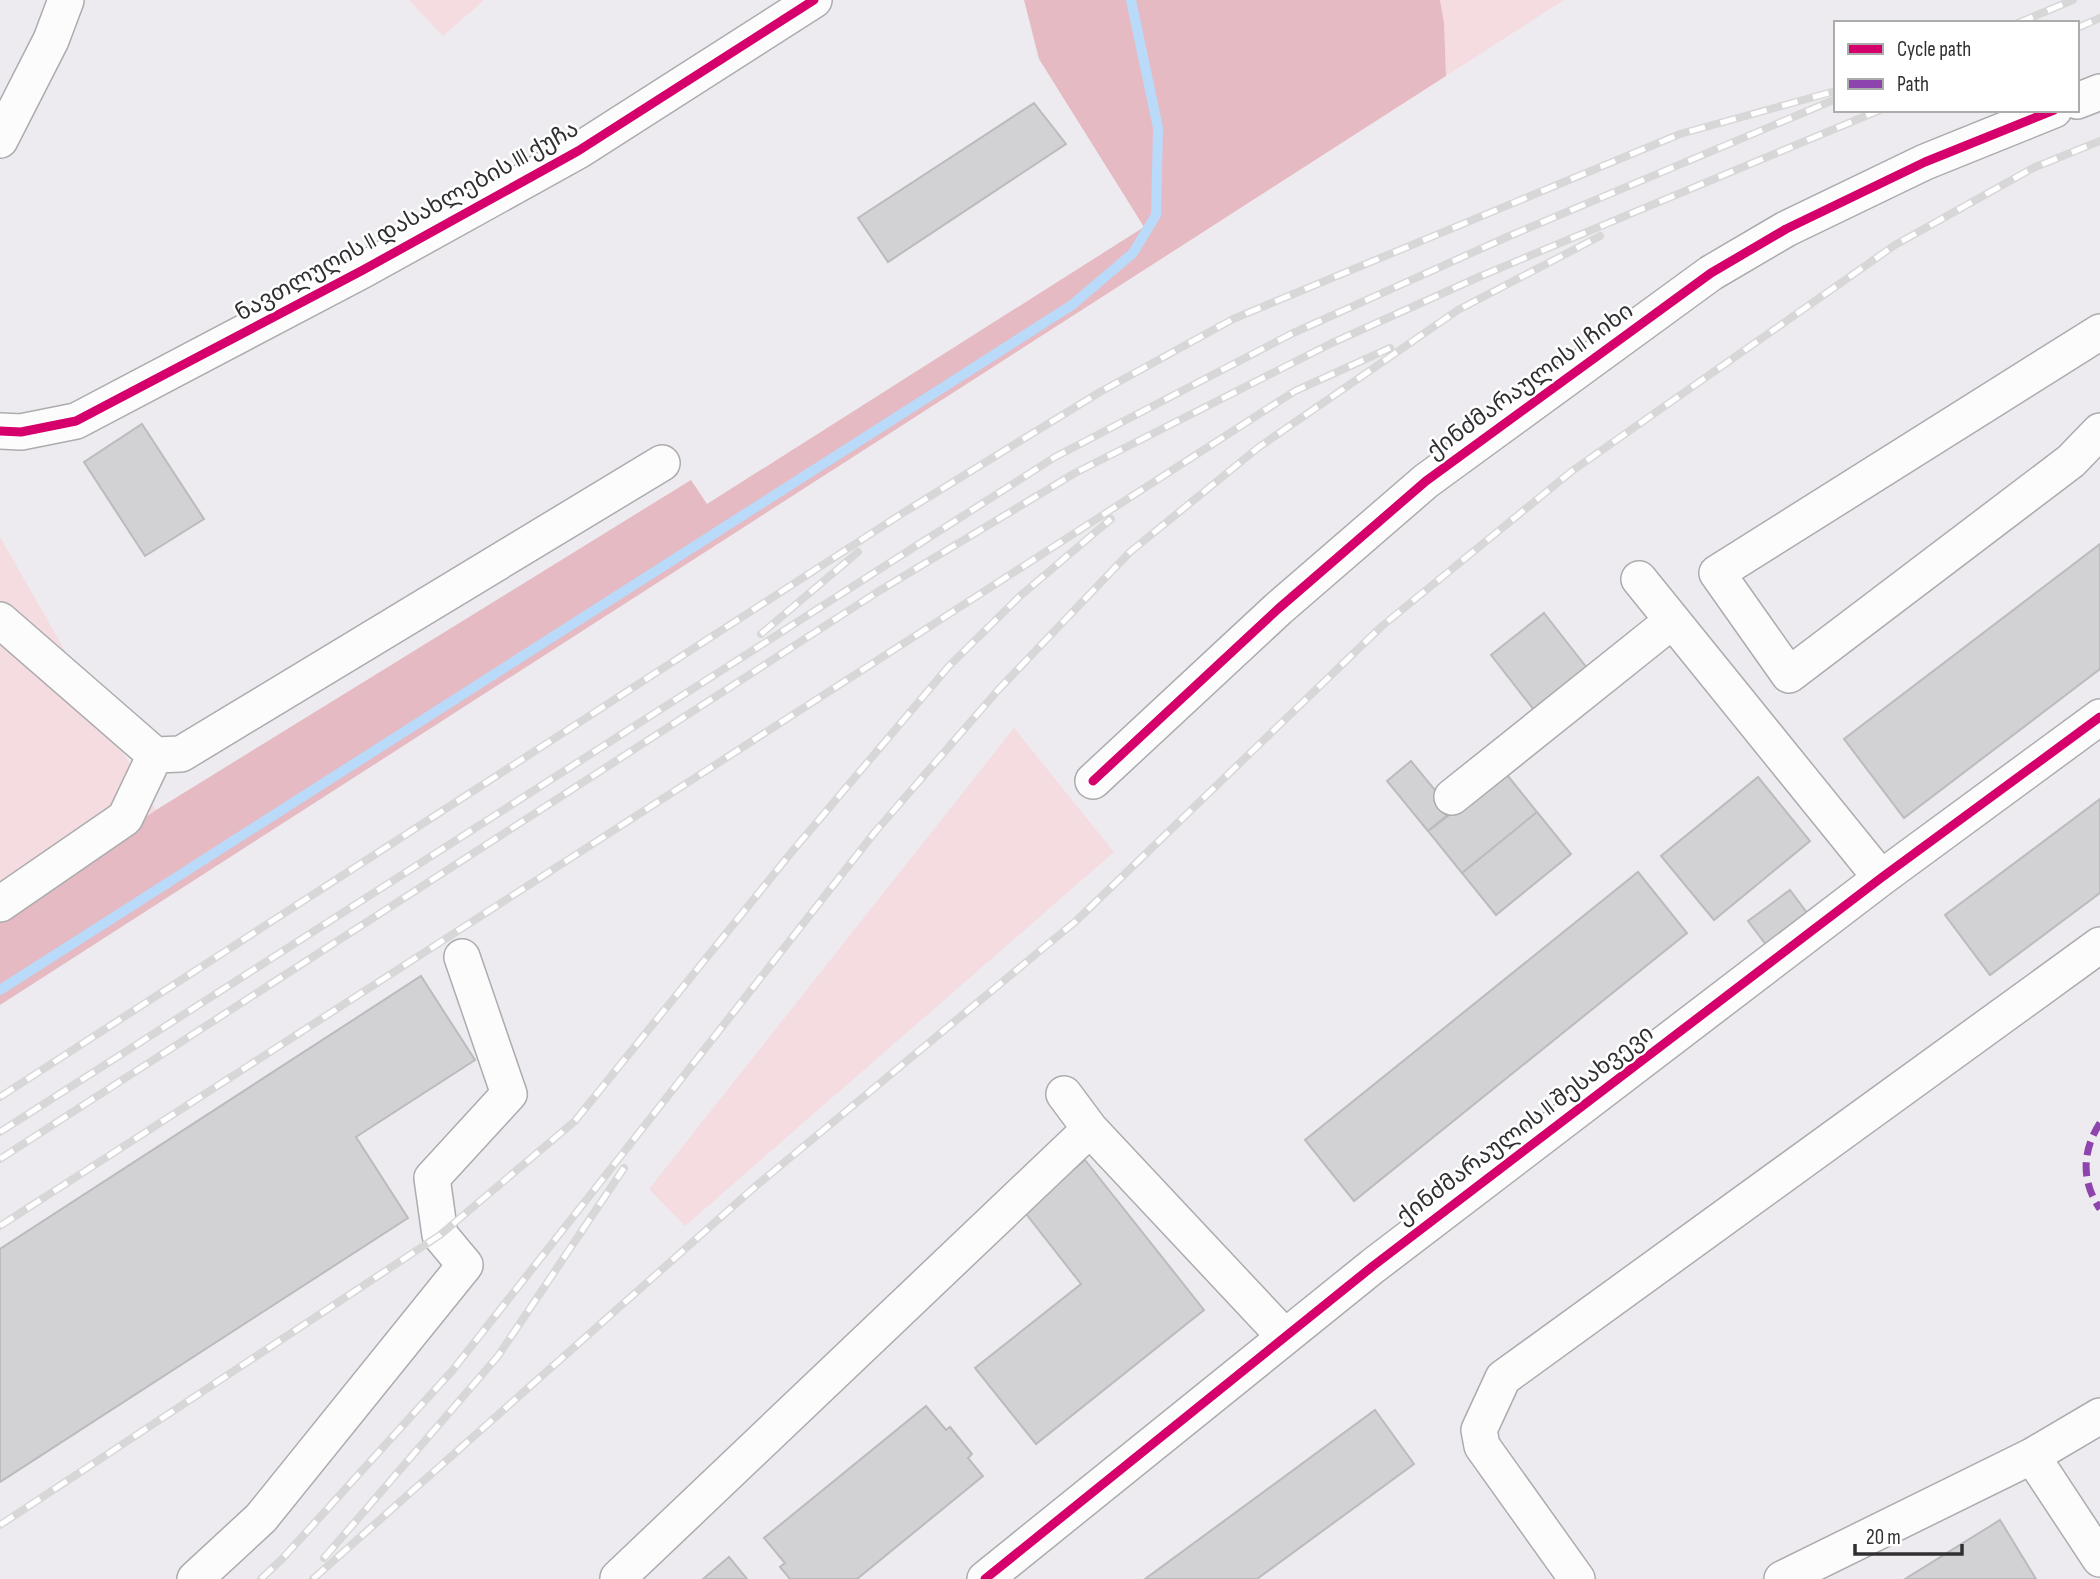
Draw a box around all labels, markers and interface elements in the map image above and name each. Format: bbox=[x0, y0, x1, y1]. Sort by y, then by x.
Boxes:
legend bbox=[1834, 21, 2079, 112]
text: Cycle path bbox=[1897, 37, 1971, 62]
text: Path bbox=[1897, 72, 1929, 97]
street label: ნავთლუღის II დასახლების III ქუჩა bbox=[230, 115, 584, 327]
street label: ქინძმარაულის II ჩიხი bbox=[1421, 297, 1639, 465]
street label: ქინძმარაულის II შესახვევი bbox=[1391, 1019, 1659, 1231]
scale bar bbox=[1855, 1512, 1962, 1556]
text: 20 m bbox=[1866, 1525, 1901, 1550]

